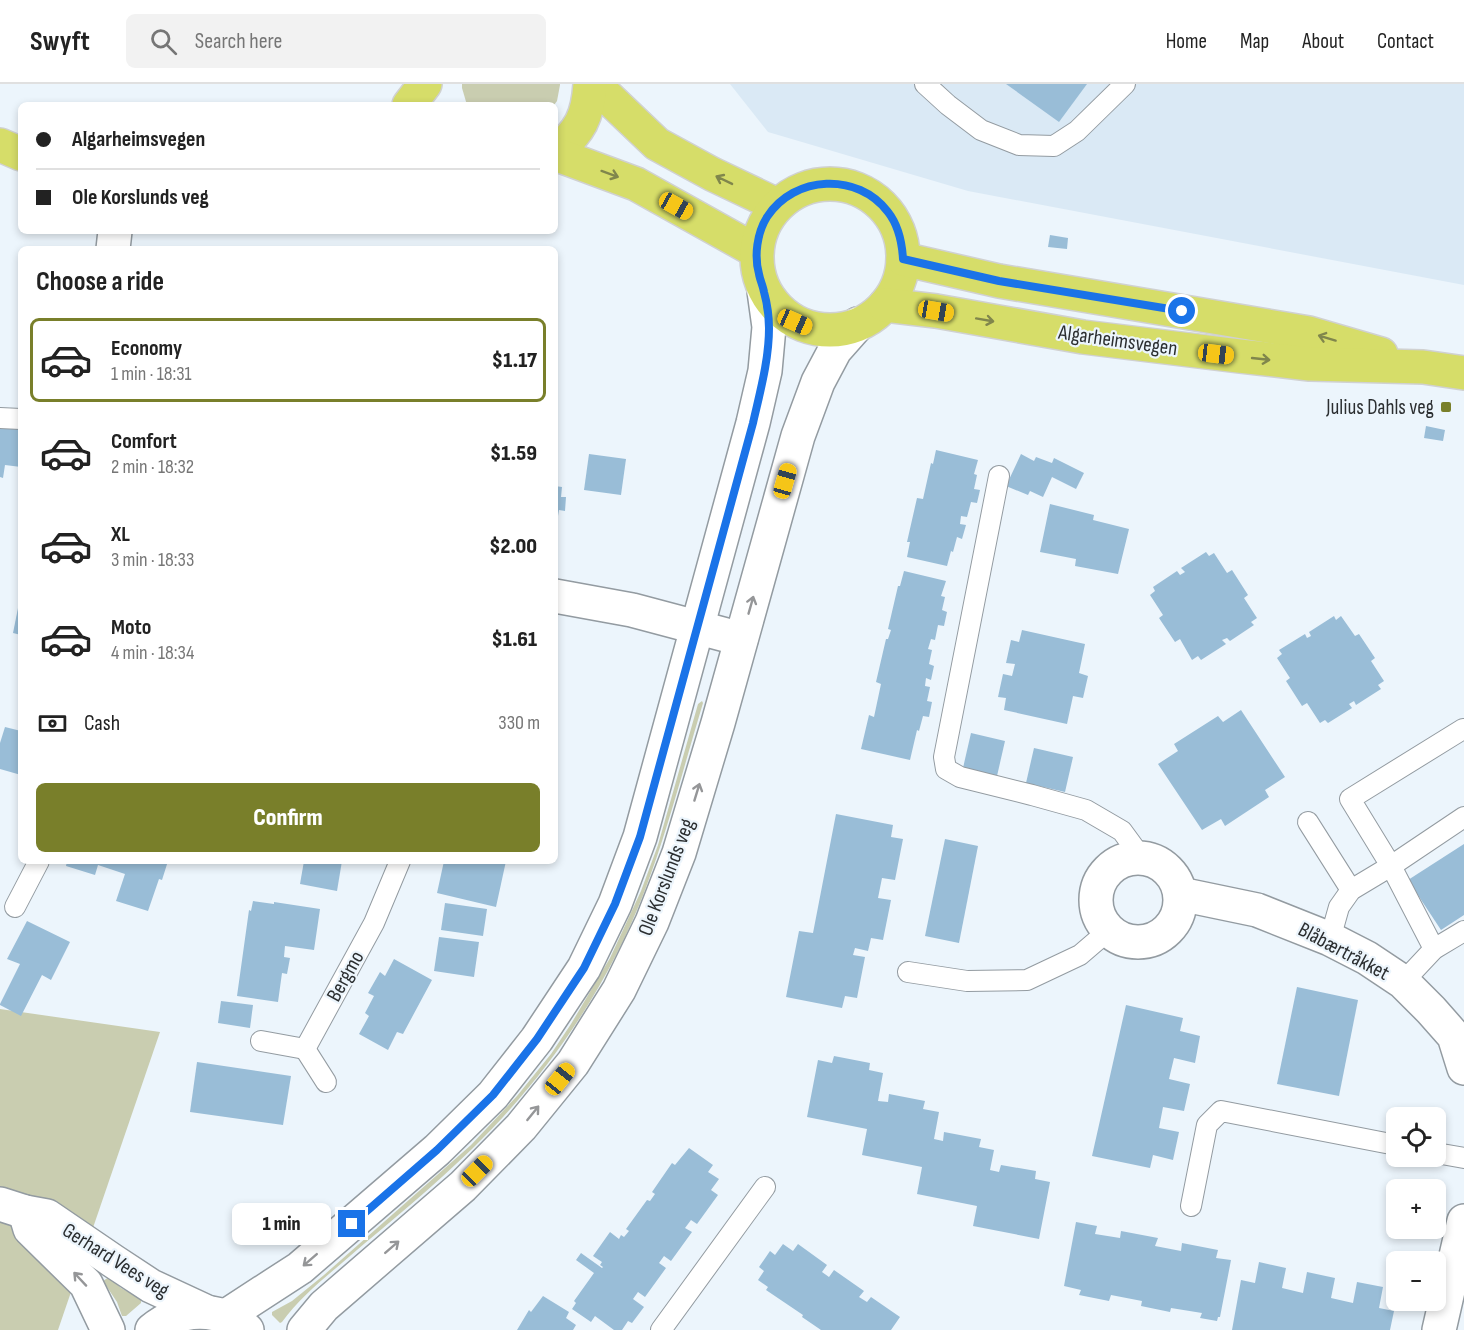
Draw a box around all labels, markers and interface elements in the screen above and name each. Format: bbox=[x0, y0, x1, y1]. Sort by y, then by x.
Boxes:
search box bbox=[126, 14, 546, 68]
text: Swyft bbox=[30, 25, 90, 58]
icon: search bbox=[147, 25, 180, 58]
text: Search here bbox=[195, 28, 282, 55]
text: Home bbox=[1166, 29, 1207, 54]
text: Map bbox=[1240, 29, 1269, 54]
text: About bbox=[1302, 29, 1344, 54]
text: Contact bbox=[1377, 29, 1434, 54]
text: Algarheimsvegen bbox=[72, 126, 205, 153]
one-way arrow bbox=[600, 170, 619, 181]
one-way arrow bbox=[716, 173, 734, 185]
text: Ole Korslunds veg bbox=[72, 184, 209, 211]
car bbox=[656, 189, 696, 223]
text: Choose a ride bbox=[36, 266, 164, 298]
route start bbox=[1168, 297, 1195, 324]
car bbox=[917, 299, 955, 323]
car bbox=[775, 306, 815, 338]
one-way arrow bbox=[974, 315, 994, 326]
street label: Algarheimsvegen bbox=[1056, 320, 1179, 361]
one-way arrow bbox=[1318, 332, 1337, 343]
icon: car bbox=[39, 333, 93, 387]
text: Economy bbox=[111, 335, 182, 362]
car bbox=[1197, 343, 1235, 365]
text: $1.17 bbox=[492, 347, 537, 374]
one-way arrow bbox=[1250, 354, 1270, 365]
text: 1 min · 18:31 bbox=[111, 362, 192, 386]
place label: Julius Dahls veg bbox=[1325, 395, 1434, 420]
marker: Julius Dahls veg bbox=[1439, 400, 1453, 414]
icon: car bbox=[39, 426, 93, 480]
text: Comfort bbox=[111, 428, 177, 455]
text: $1.59 bbox=[490, 440, 537, 467]
text: 2 min · 18:32 bbox=[111, 455, 194, 479]
car bbox=[771, 461, 799, 501]
icon: car bbox=[39, 519, 93, 573]
text: XL bbox=[111, 521, 130, 548]
text: $2.00 bbox=[489, 533, 537, 560]
text: 3 min · 18:33 bbox=[111, 548, 194, 572]
one-way arrow bbox=[746, 596, 757, 615]
icon: car bbox=[39, 612, 93, 666]
text: Moto bbox=[111, 614, 151, 641]
text: $1.61 bbox=[491, 626, 537, 653]
text: 4 min · 18:34 bbox=[111, 641, 194, 665]
icon: cash bbox=[36, 707, 69, 740]
text: Cash bbox=[84, 710, 120, 737]
text: 330 m bbox=[498, 711, 540, 735]
button: Confirm bbox=[36, 783, 540, 852]
one-way arrow bbox=[692, 783, 703, 802]
street label: Ole Korslunds veg bbox=[633, 815, 700, 939]
street label: Blåbærtråkket bbox=[1294, 917, 1394, 986]
street label: Bergmo bbox=[321, 947, 369, 1006]
car bbox=[542, 1059, 578, 1099]
one-way arrow bbox=[526, 1105, 539, 1121]
map controls bbox=[1386, 1107, 1446, 1311]
button: locate bbox=[1386, 1107, 1446, 1167]
car bbox=[458, 1152, 496, 1190]
button: + bbox=[1386, 1179, 1446, 1239]
callout: 1 min bbox=[232, 1203, 331, 1245]
route end bbox=[338, 1210, 365, 1237]
text: 1 min bbox=[262, 1212, 301, 1236]
street label: Gerhard Vees veg bbox=[58, 1218, 174, 1303]
one-way arrow bbox=[384, 1240, 399, 1254]
button: − bbox=[1386, 1251, 1446, 1311]
one-way arrow bbox=[303, 1253, 318, 1267]
one-way arrow bbox=[73, 1272, 87, 1287]

